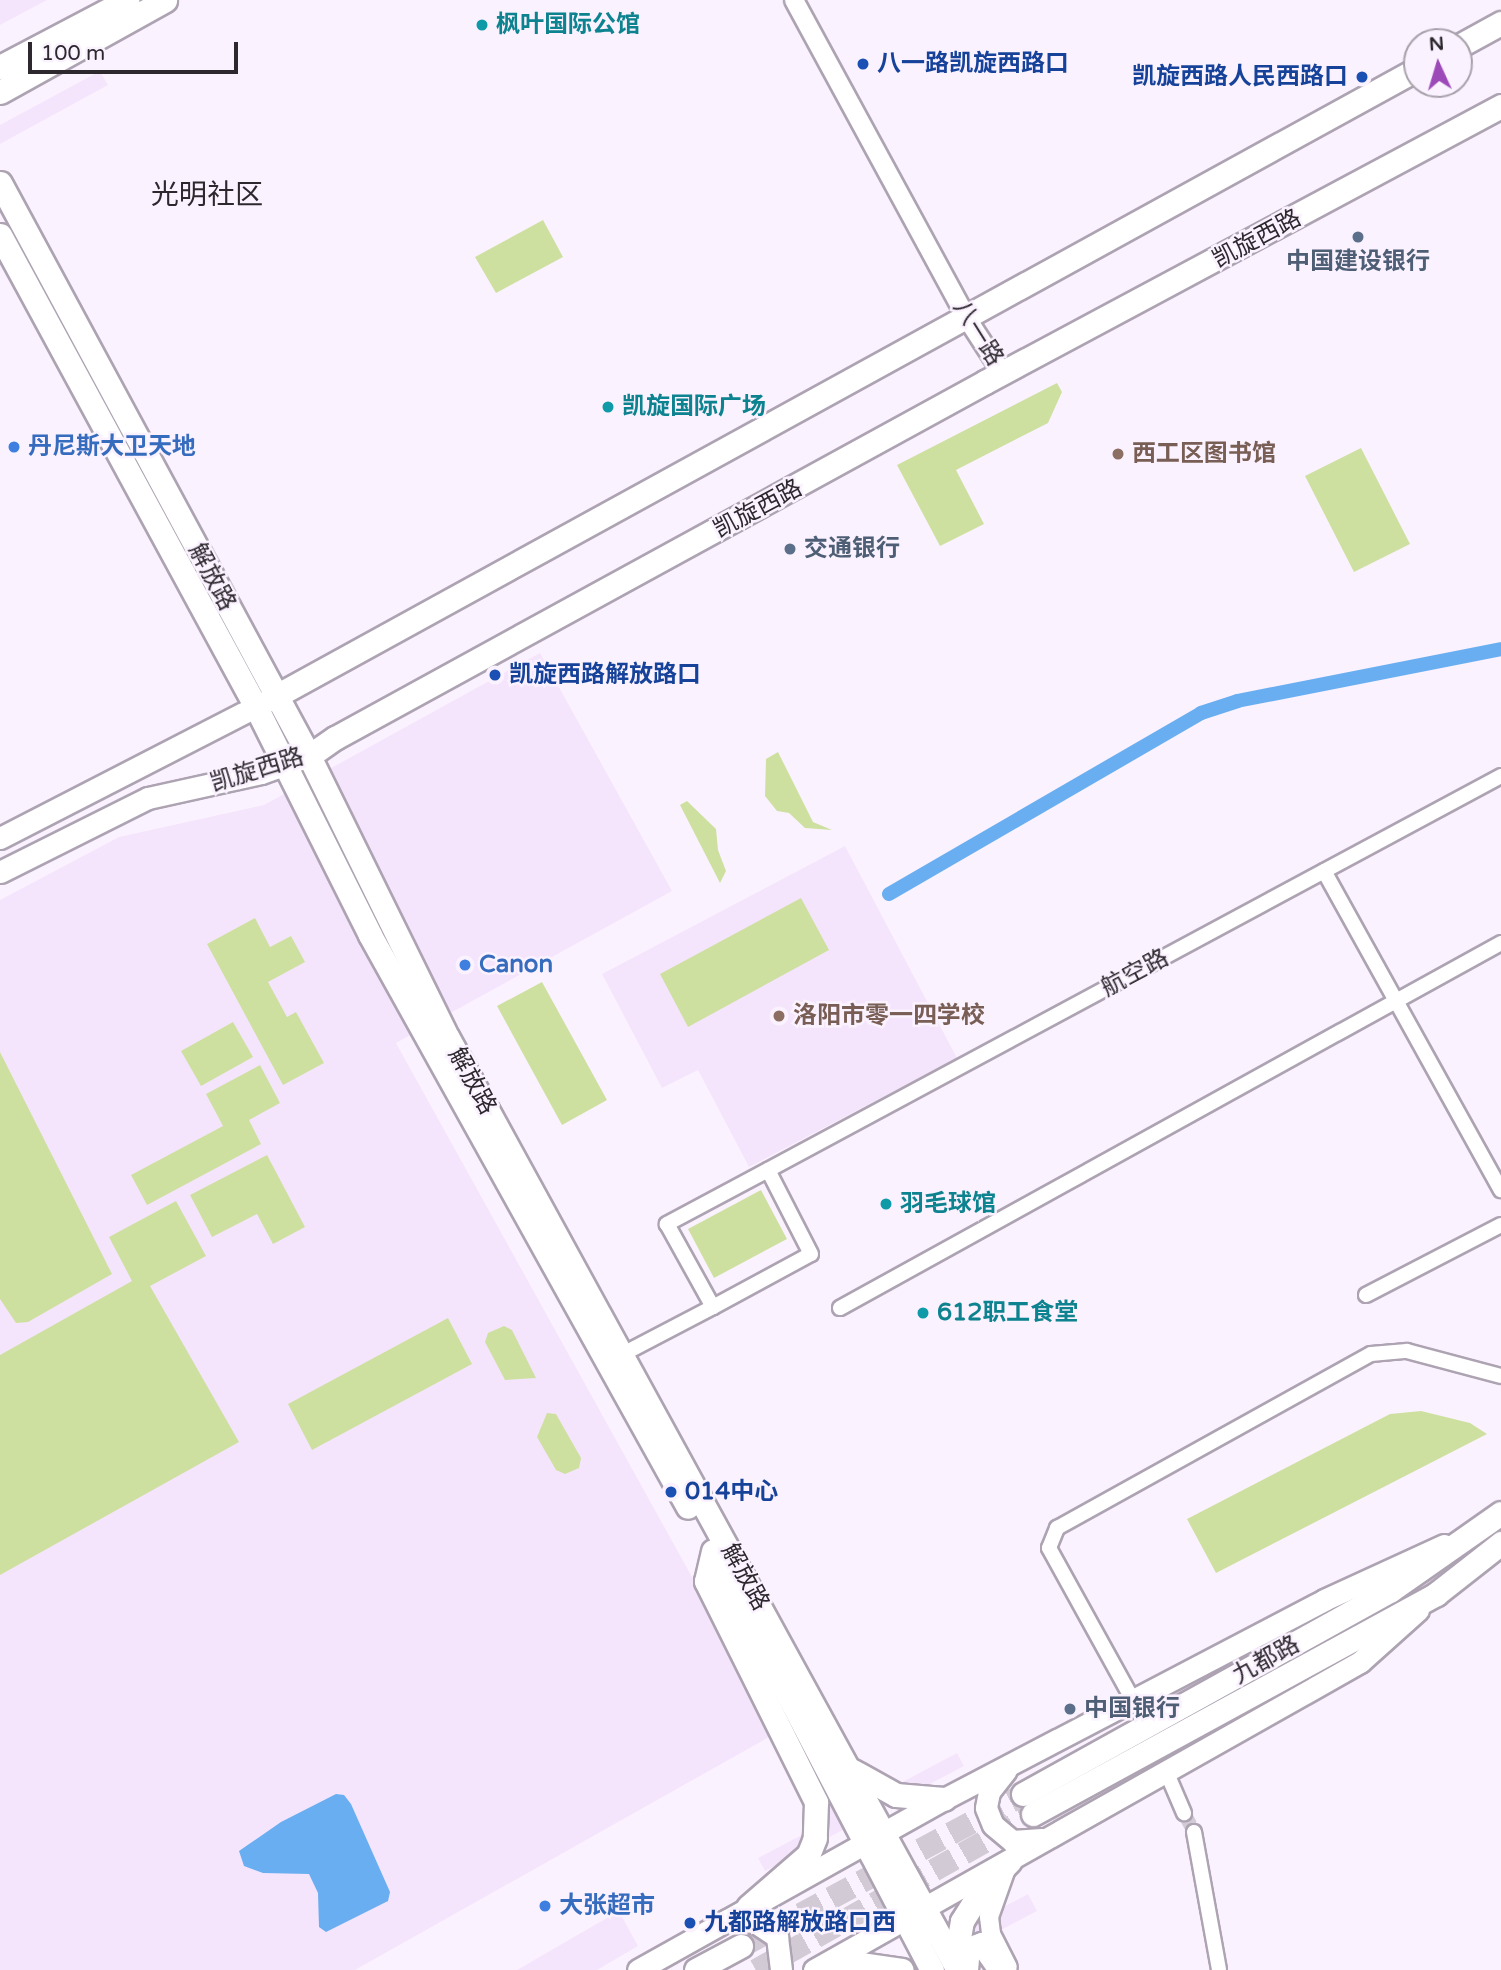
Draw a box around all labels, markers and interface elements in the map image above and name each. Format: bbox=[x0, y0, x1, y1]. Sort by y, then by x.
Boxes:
place label: 枫叶国际公馆 bbox=[496, 11, 640, 39]
marker: 枫叶国际公馆 bbox=[474, 17, 490, 33]
scale bar bbox=[32, 28, 242, 72]
north arrow bbox=[1403, 28, 1473, 98]
text: N bbox=[1428, 33, 1445, 56]
text: 100 m bbox=[41, 41, 105, 66]
place label: 八一路凯旋西路口 bbox=[877, 50, 1069, 78]
marker: 八一路凯旋西路口 bbox=[855, 56, 871, 72]
place label: 凯旋西路人民西路口 bbox=[1132, 63, 1348, 91]
marker: 凯旋西路人民西路口 bbox=[1354, 69, 1370, 85]
district label: 光明社区 bbox=[151, 178, 263, 212]
street label: 凯旋西路 bbox=[1208, 204, 1306, 274]
marker: 中国建设银行 bbox=[1350, 229, 1366, 245]
place label: 中国建设银行 bbox=[1286, 248, 1430, 276]
street label: 八一路 bbox=[947, 295, 1009, 371]
place label: 凯旋国际广场 bbox=[622, 393, 766, 421]
marker: 凯旋国际广场 bbox=[600, 399, 616, 415]
place label: 丹尼斯大卫天地 bbox=[28, 433, 196, 461]
marker: 丹尼斯大卫天地 bbox=[6, 439, 22, 455]
place label: 西工区图书馆 bbox=[1132, 440, 1276, 468]
marker: 西工区图书馆 bbox=[1110, 446, 1126, 462]
street label: 凯旋西路 bbox=[709, 474, 807, 544]
place label: 交通银行 bbox=[804, 535, 900, 563]
street label: 解放路 bbox=[182, 538, 242, 616]
marker: 交通银行 bbox=[782, 541, 798, 557]
place label: 凯旋西路解放路口 bbox=[509, 661, 701, 689]
marker: 凯旋西路解放路口 bbox=[487, 667, 503, 683]
street label: 凯旋西路 bbox=[207, 742, 307, 798]
street label: 航空路 bbox=[1096, 943, 1174, 1003]
place label: Canon bbox=[479, 951, 553, 979]
marker: Canon bbox=[457, 957, 473, 973]
place label: 洛阳市零一四学校 bbox=[793, 1002, 985, 1030]
marker: 洛阳市零一四学校 bbox=[771, 1008, 787, 1024]
street label: 解放路 bbox=[442, 1043, 502, 1119]
place label: 羽毛球馆 bbox=[900, 1190, 996, 1218]
marker: 羽毛球馆 bbox=[878, 1196, 894, 1212]
place label: 612职工食堂 bbox=[937, 1299, 1078, 1327]
marker: 612职工食堂 bbox=[915, 1305, 931, 1321]
place label: 014中心 bbox=[685, 1478, 778, 1506]
marker: 014中心 bbox=[663, 1484, 679, 1500]
street label: 解放路 bbox=[715, 1539, 775, 1615]
street label: 九都路 bbox=[1228, 1630, 1304, 1690]
place label: 中国银行 bbox=[1084, 1695, 1180, 1723]
marker: 中国银行 bbox=[1062, 1701, 1078, 1717]
place label: 大张超市 bbox=[559, 1892, 655, 1920]
marker: 大张超市 bbox=[537, 1898, 553, 1914]
place label: 九都路解放路口西 bbox=[704, 1909, 896, 1937]
marker: 九都路解放路口西 bbox=[682, 1915, 698, 1931]

